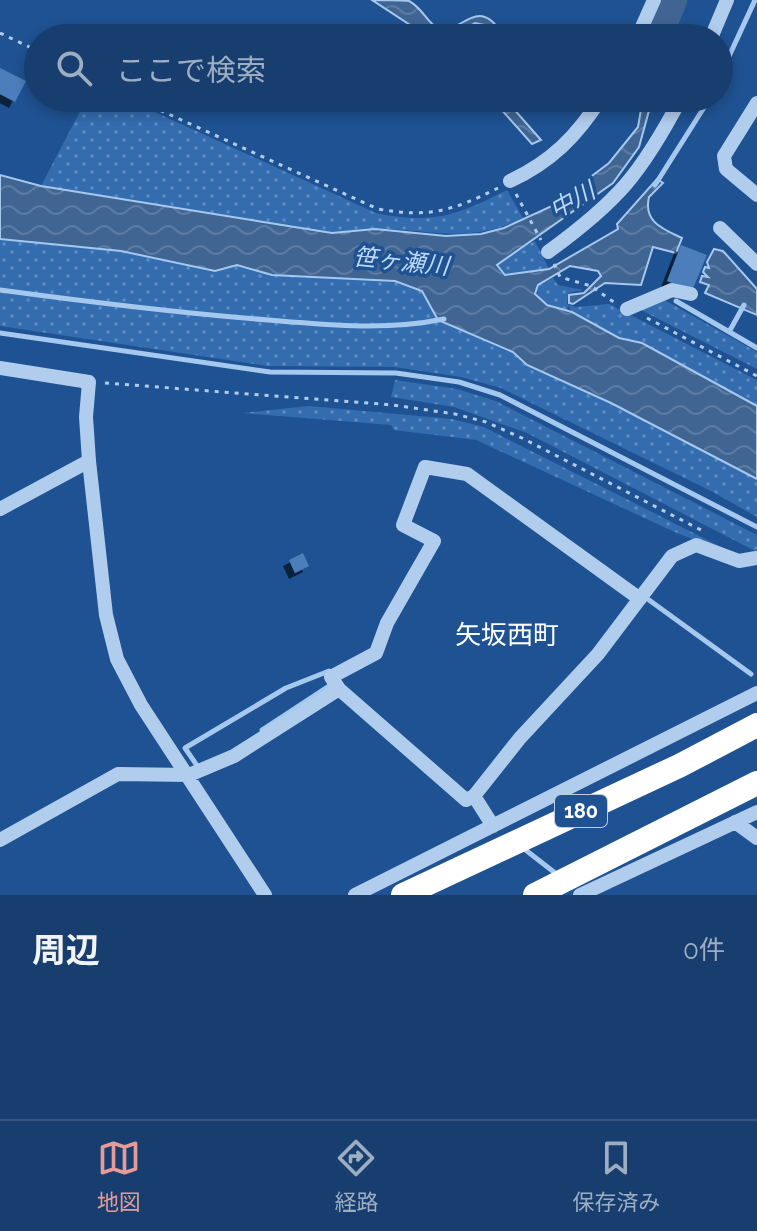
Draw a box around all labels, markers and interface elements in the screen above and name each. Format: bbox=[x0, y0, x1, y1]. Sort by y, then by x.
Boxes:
search box bbox=[24, 24, 733, 112]
icon: search bbox=[52, 46, 96, 90]
text: ここで検索 bbox=[116, 53, 266, 88]
water label: 中川 bbox=[544, 174, 603, 224]
water label: 笹ヶ瀬川 bbox=[352, 242, 453, 281]
district label: 矢坂西町 bbox=[455, 620, 559, 650]
road number: 180 bbox=[555, 795, 607, 827]
text: 周辺 bbox=[32, 930, 100, 970]
text: 0件 bbox=[683, 935, 725, 965]
tab: 地図 bbox=[97, 1136, 141, 1216]
tab: 経路 bbox=[334, 1136, 378, 1216]
tab: 保存済み bbox=[572, 1136, 660, 1216]

